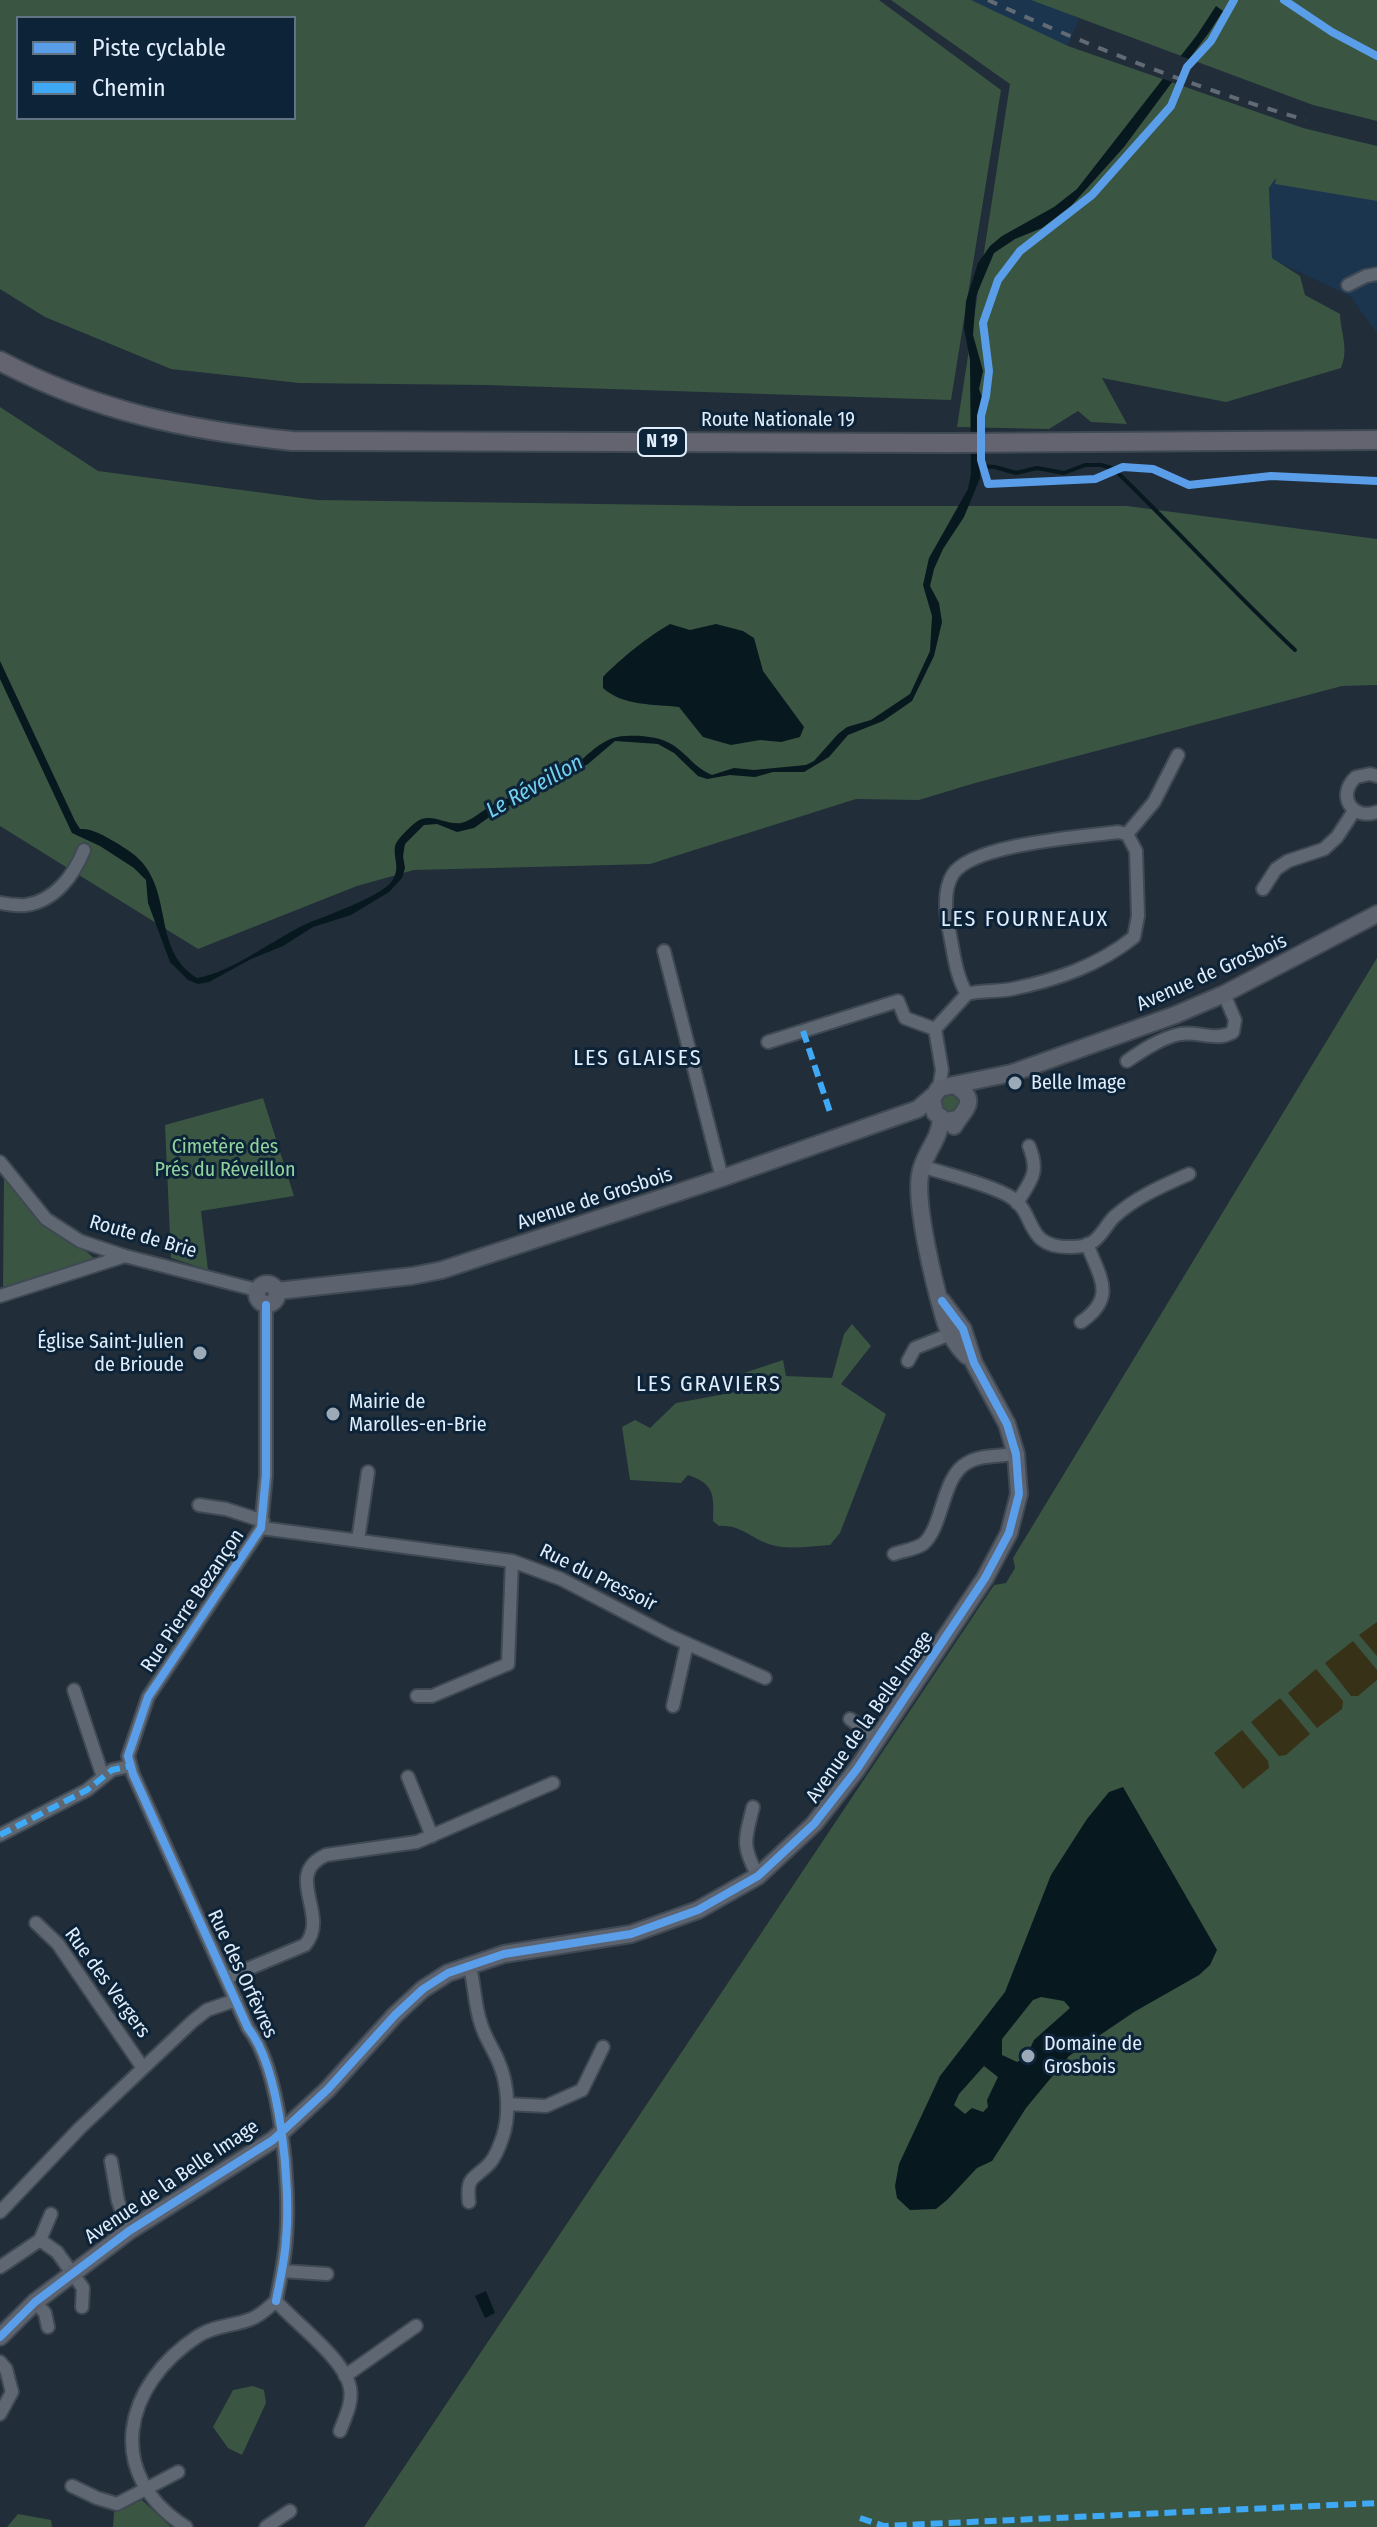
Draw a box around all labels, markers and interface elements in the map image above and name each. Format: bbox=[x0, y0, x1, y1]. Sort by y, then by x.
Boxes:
legend bbox=[16, 16, 296, 120]
text: Piste cyclable bbox=[92, 34, 226, 62]
text: Chemin bbox=[92, 74, 166, 102]
street label: Route Nationale 19 bbox=[701, 408, 855, 432]
road number: N 19 bbox=[638, 428, 686, 456]
water label: Le Réveillon bbox=[482, 750, 588, 824]
district label: LES FOURNEAUX bbox=[941, 907, 1109, 933]
street label: Avenue de Grosbois bbox=[1133, 929, 1291, 1017]
district label: LES GLAISES bbox=[573, 1046, 703, 1072]
place label: Belle Image bbox=[1031, 1071, 1126, 1095]
marker: Belle Image bbox=[1006, 1074, 1024, 1092]
park label: Cimetère des Prés du Réveillon bbox=[154, 1135, 296, 1182]
street label: Avenue de Grosbois bbox=[514, 1163, 676, 1235]
street label: Route de Brie bbox=[87, 1210, 199, 1264]
place label: Église Saint-Julien de Brioude bbox=[37, 1330, 184, 1377]
marker: Église Saint-Julien de Brioude bbox=[191, 1344, 209, 1362]
district label: LES GRAVIERS bbox=[636, 1372, 782, 1398]
place label: Mairie de Marolles-en-Brie bbox=[349, 1390, 487, 1437]
marker: Mairie de Marolles-en-Brie bbox=[324, 1405, 342, 1423]
street label: Rue Pierre Bezançon bbox=[136, 1525, 250, 1677]
street label: Rue du Pressoir bbox=[535, 1539, 661, 1617]
street label: Avenue de la Belle Image bbox=[801, 1626, 939, 1808]
street label: Rue des Orfèvres bbox=[202, 1906, 282, 2042]
street label: Rue des Vergers bbox=[59, 1923, 155, 2043]
place label: Domaine de Grosbois bbox=[1044, 2032, 1142, 2079]
marker: Domaine de Grosbois bbox=[1019, 2047, 1037, 2065]
street label: Avenue de la Belle Image bbox=[80, 2115, 264, 2249]

